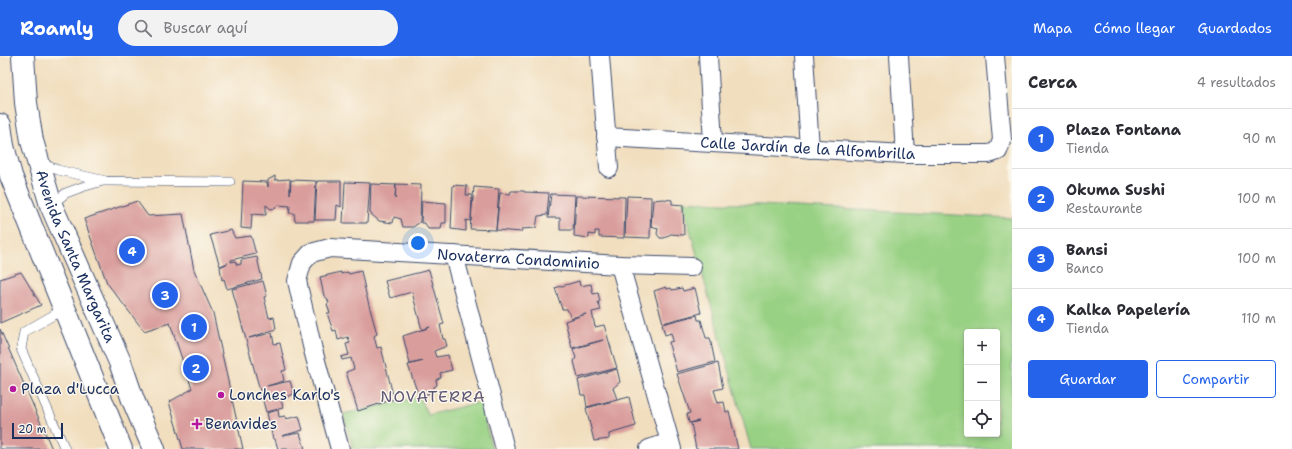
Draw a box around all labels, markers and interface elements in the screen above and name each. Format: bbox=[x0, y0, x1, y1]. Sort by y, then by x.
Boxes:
search box bbox=[118, 10, 398, 46]
text: Roamly bbox=[20, 16, 94, 41]
icon: search bbox=[132, 17, 154, 39]
text: Buscar aquí bbox=[164, 18, 248, 38]
text: Mapa bbox=[1033, 19, 1072, 37]
text: Cómo llegar bbox=[1094, 19, 1175, 37]
text: Guardados bbox=[1197, 19, 1272, 37]
text: Cerca bbox=[1028, 71, 1077, 93]
text: 4 resultados bbox=[1197, 74, 1276, 91]
text: Plaza Fontana bbox=[1066, 120, 1181, 140]
text: 1 bbox=[1038, 130, 1044, 147]
text: 90 m bbox=[1242, 130, 1276, 147]
street label: Calle Jardín de la Alfombrilla bbox=[700, 132, 916, 164]
text: Tienda bbox=[1066, 140, 1109, 157]
street label: Avenida Santa Margarita bbox=[31, 168, 121, 346]
text: Okuma Sushi bbox=[1066, 180, 1165, 200]
text: 2 bbox=[1036, 190, 1046, 207]
text: 100 m bbox=[1237, 190, 1276, 207]
text: Restaurante bbox=[1066, 200, 1143, 217]
your location bbox=[408, 233, 428, 253]
pin: 4 bbox=[119, 236, 145, 266]
text: Bansi bbox=[1066, 240, 1108, 260]
street label: Novaterra Condominio bbox=[436, 244, 600, 274]
text: 3 bbox=[1036, 250, 1046, 267]
text: 100 m bbox=[1237, 250, 1276, 267]
text: Banco bbox=[1066, 260, 1104, 277]
pin: 3 bbox=[152, 280, 178, 310]
text: Kalka Papelería bbox=[1066, 300, 1190, 320]
text: 4 bbox=[1036, 310, 1046, 327]
text: 110 m bbox=[1241, 310, 1276, 327]
pin: 1 bbox=[181, 312, 207, 342]
text: Tienda bbox=[1066, 320, 1109, 337]
map controls bbox=[964, 329, 1000, 437]
button: + bbox=[964, 329, 1000, 365]
pin: 2 bbox=[183, 353, 209, 383]
button: Guardar bbox=[1028, 360, 1148, 398]
button: Compartir bbox=[1156, 360, 1276, 398]
button: − bbox=[964, 365, 1000, 401]
place label: Plaza d'Lucca bbox=[21, 379, 120, 399]
marker: Plaza d'Lucca bbox=[8, 384, 18, 394]
place label: Lonches Karlo's bbox=[229, 385, 340, 405]
district label: NOVATERRA bbox=[380, 386, 486, 407]
marker: Lonches Karlo's bbox=[216, 390, 226, 400]
button: locate bbox=[964, 401, 1000, 437]
place label: Benavides bbox=[205, 414, 277, 434]
marker: Benavides bbox=[192, 419, 202, 429]
scale bar bbox=[12, 421, 63, 440]
text: 20 m bbox=[18, 422, 46, 437]

